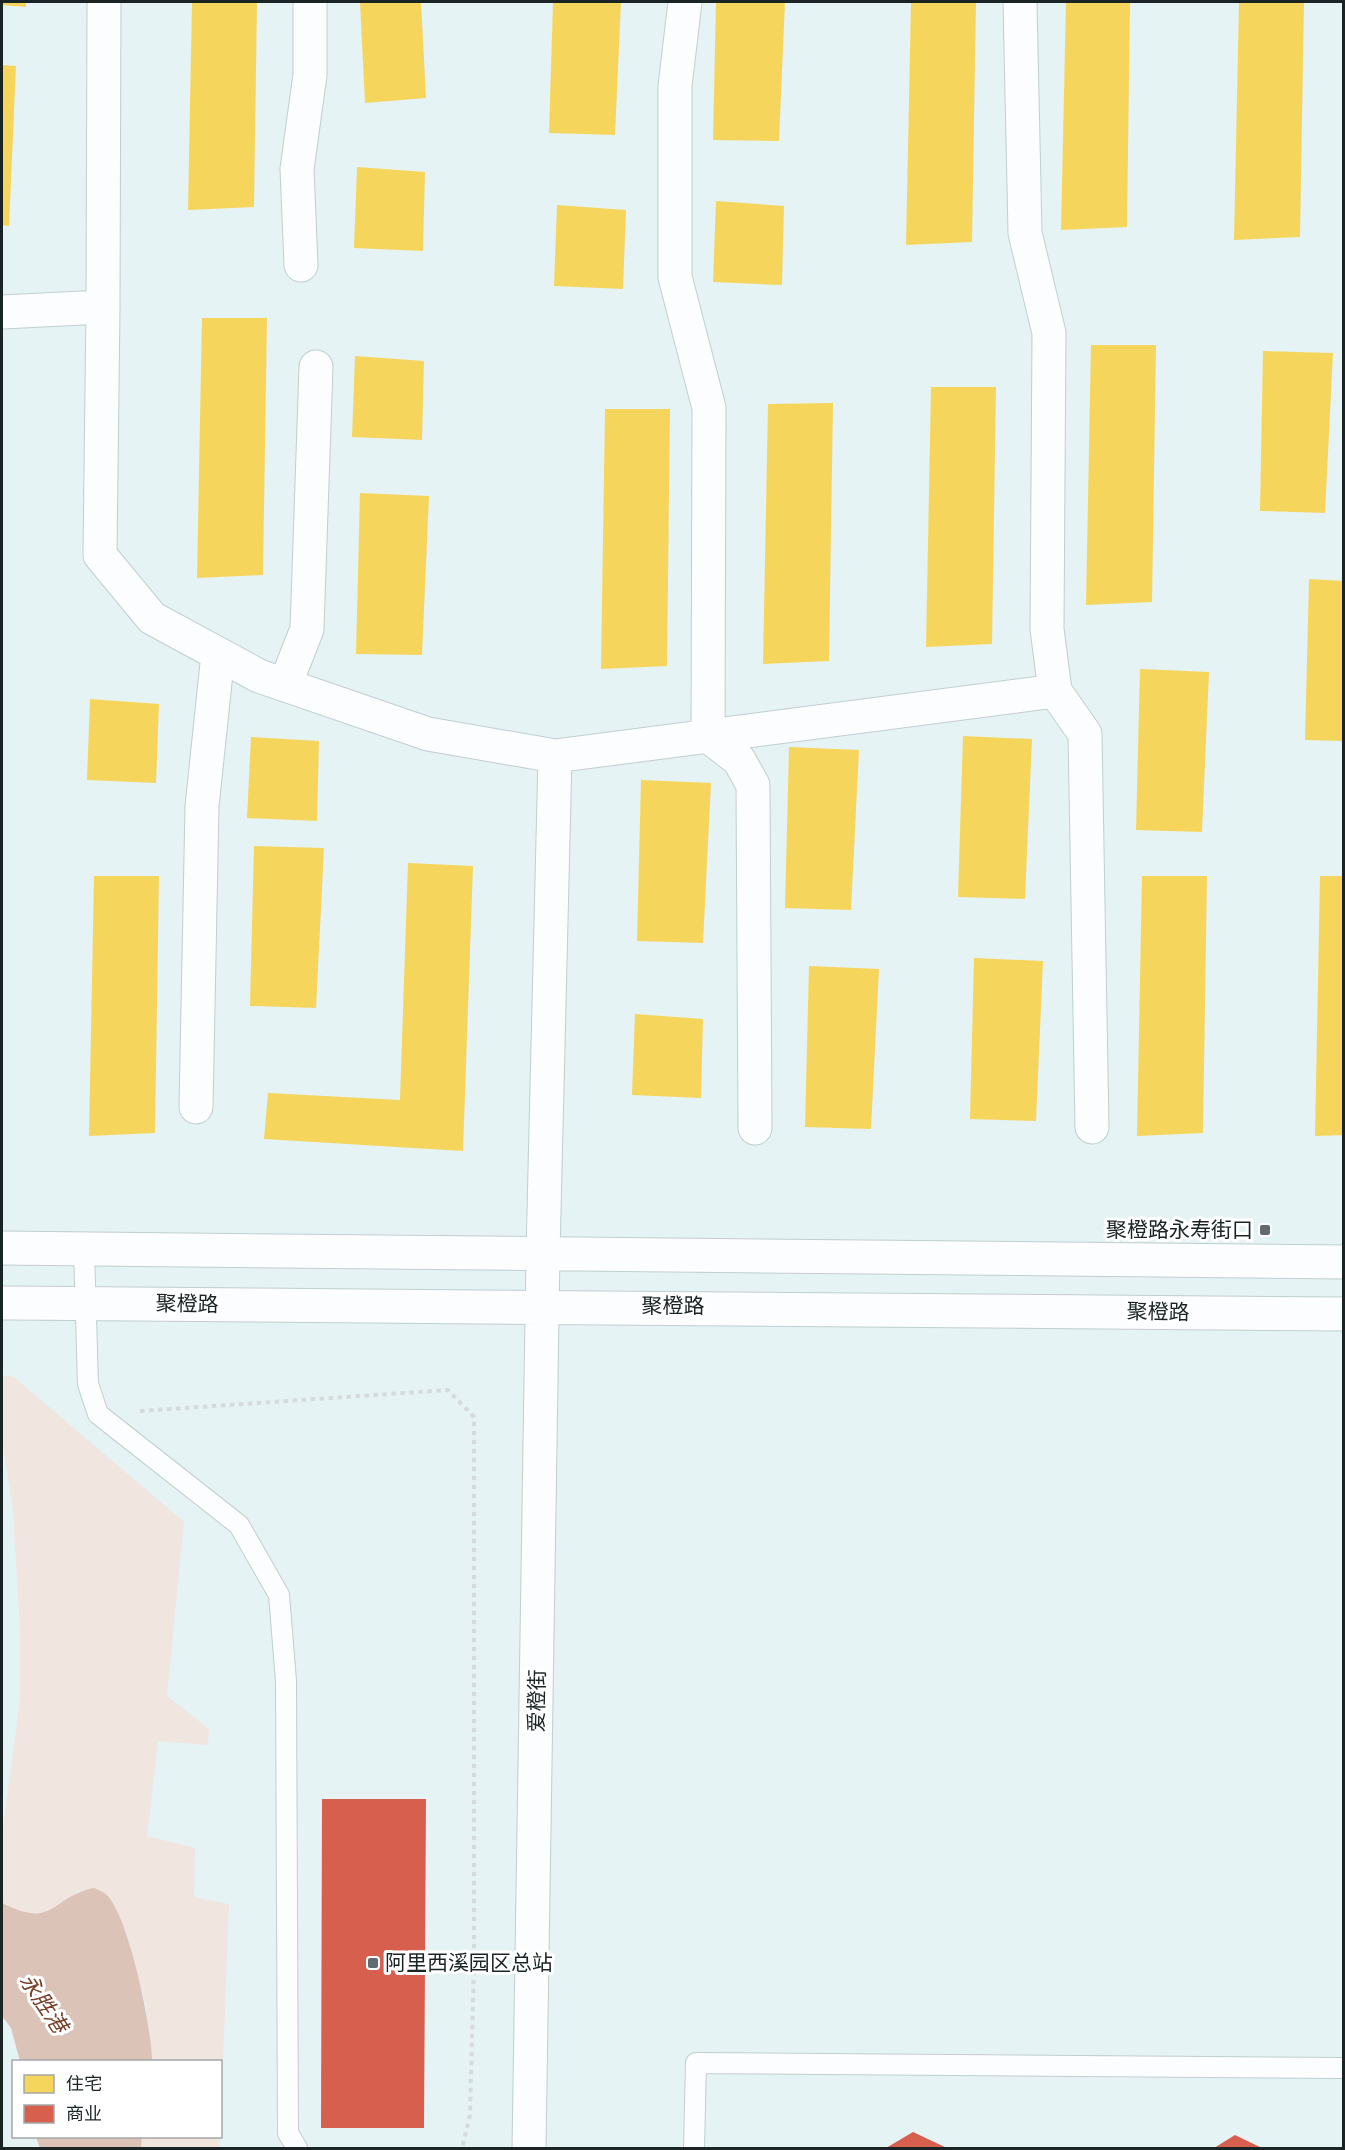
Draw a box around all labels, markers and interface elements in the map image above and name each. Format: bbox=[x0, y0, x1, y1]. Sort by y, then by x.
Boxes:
place label: 聚橙路永寿街口 bbox=[1106, 1217, 1253, 1243]
marker: 聚橙路永寿街口 bbox=[1258, 1223, 1272, 1237]
street label: 聚橙路 bbox=[155, 1290, 219, 1318]
street label: 聚橙路 bbox=[642, 1293, 705, 1319]
street label: 聚橙路 bbox=[1126, 1298, 1190, 1326]
street label: 爱橙街 bbox=[523, 1669, 551, 1733]
place label: 阿里西溪园区总站 bbox=[385, 1950, 553, 1976]
marker: 阿里西溪园区总站 bbox=[366, 1956, 380, 1970]
water label: 永胜港 bbox=[14, 1968, 75, 2041]
legend bbox=[12, 2060, 222, 2138]
text: 住宅 bbox=[66, 2073, 102, 2095]
text: 商业 bbox=[66, 2103, 102, 2125]

